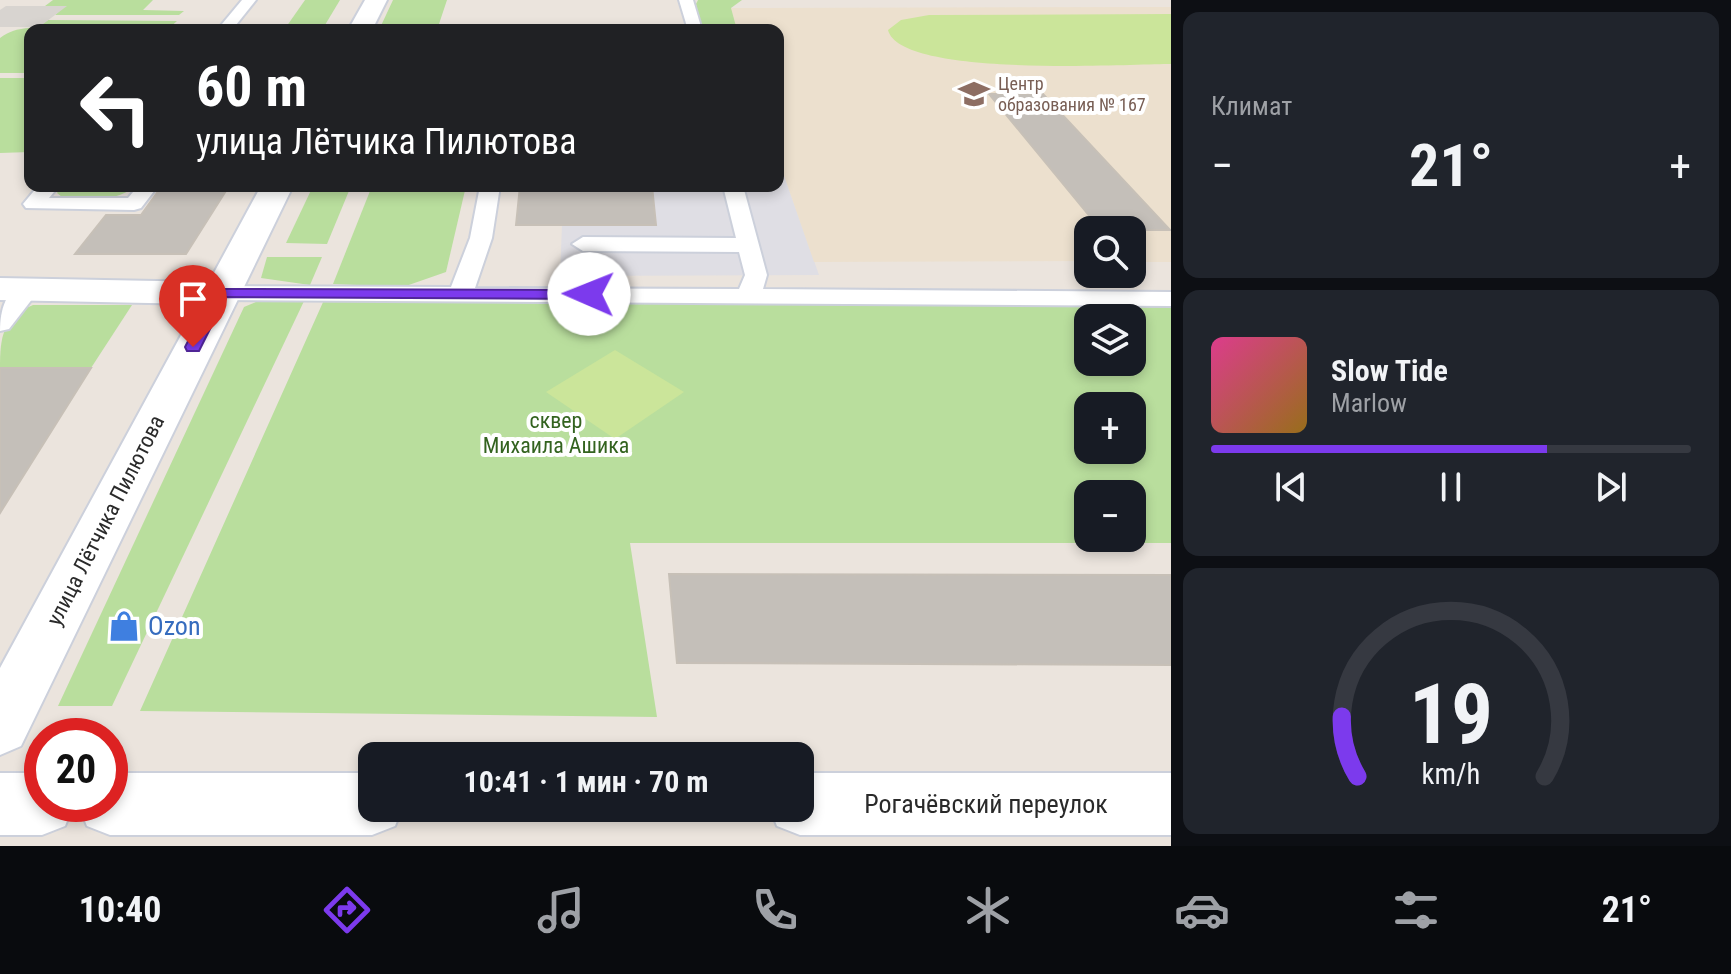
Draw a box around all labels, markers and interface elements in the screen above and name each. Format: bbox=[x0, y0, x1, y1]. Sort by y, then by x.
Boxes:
text: 60 m bbox=[196, 54, 307, 120]
icon: left bbox=[64, 56, 168, 160]
place label: Центр образования № 167 bbox=[998, 73, 1146, 115]
school or university icon: Центр образования № 167 bbox=[957, 77, 991, 111]
text: Климат bbox=[1211, 91, 1292, 121]
text: улица Лётчика Пилютова bbox=[196, 121, 576, 163]
text: 21° bbox=[1409, 130, 1493, 201]
text: − bbox=[1211, 140, 1233, 192]
text: + bbox=[1669, 140, 1691, 192]
map controls bbox=[1074, 216, 1146, 552]
button: search bbox=[1074, 216, 1146, 288]
position arrow bbox=[547, 252, 631, 336]
pin bbox=[159, 265, 227, 347]
icon: arrive bbox=[171, 277, 215, 321]
button: layers bbox=[1074, 304, 1146, 376]
text: Slow Tide bbox=[1331, 353, 1448, 388]
text: Marlow bbox=[1331, 388, 1407, 418]
button: + bbox=[1074, 392, 1146, 464]
park label: сквер Михаила Ашика bbox=[483, 408, 629, 458]
street label: улица Лётчика Пилютова bbox=[42, 411, 169, 629]
icon: previous bbox=[1269, 465, 1313, 509]
icon: pause bbox=[1429, 465, 1473, 509]
icon: next bbox=[1589, 465, 1633, 509]
button: − bbox=[1074, 480, 1146, 552]
shop icon: Ozon bbox=[107, 609, 141, 643]
place label: Ozon bbox=[148, 611, 200, 641]
text: 19 bbox=[1409, 666, 1493, 763]
speed limit sign: 20 bbox=[24, 718, 128, 822]
text: km/h bbox=[1422, 757, 1480, 791]
text: 10:41 · 1 мин · 70 m bbox=[464, 764, 709, 799]
street label: Рогачёвский переулок bbox=[864, 789, 1108, 819]
icon: directions bbox=[319, 882, 375, 938]
icon: music bbox=[533, 882, 589, 938]
icon: phone bbox=[747, 882, 803, 938]
icon: climate bbox=[960, 882, 1016, 938]
icon: car bbox=[1174, 882, 1230, 938]
icon: filters bbox=[1388, 882, 1444, 938]
text: 10:40 bbox=[79, 889, 161, 931]
text: 21° bbox=[1602, 889, 1652, 931]

